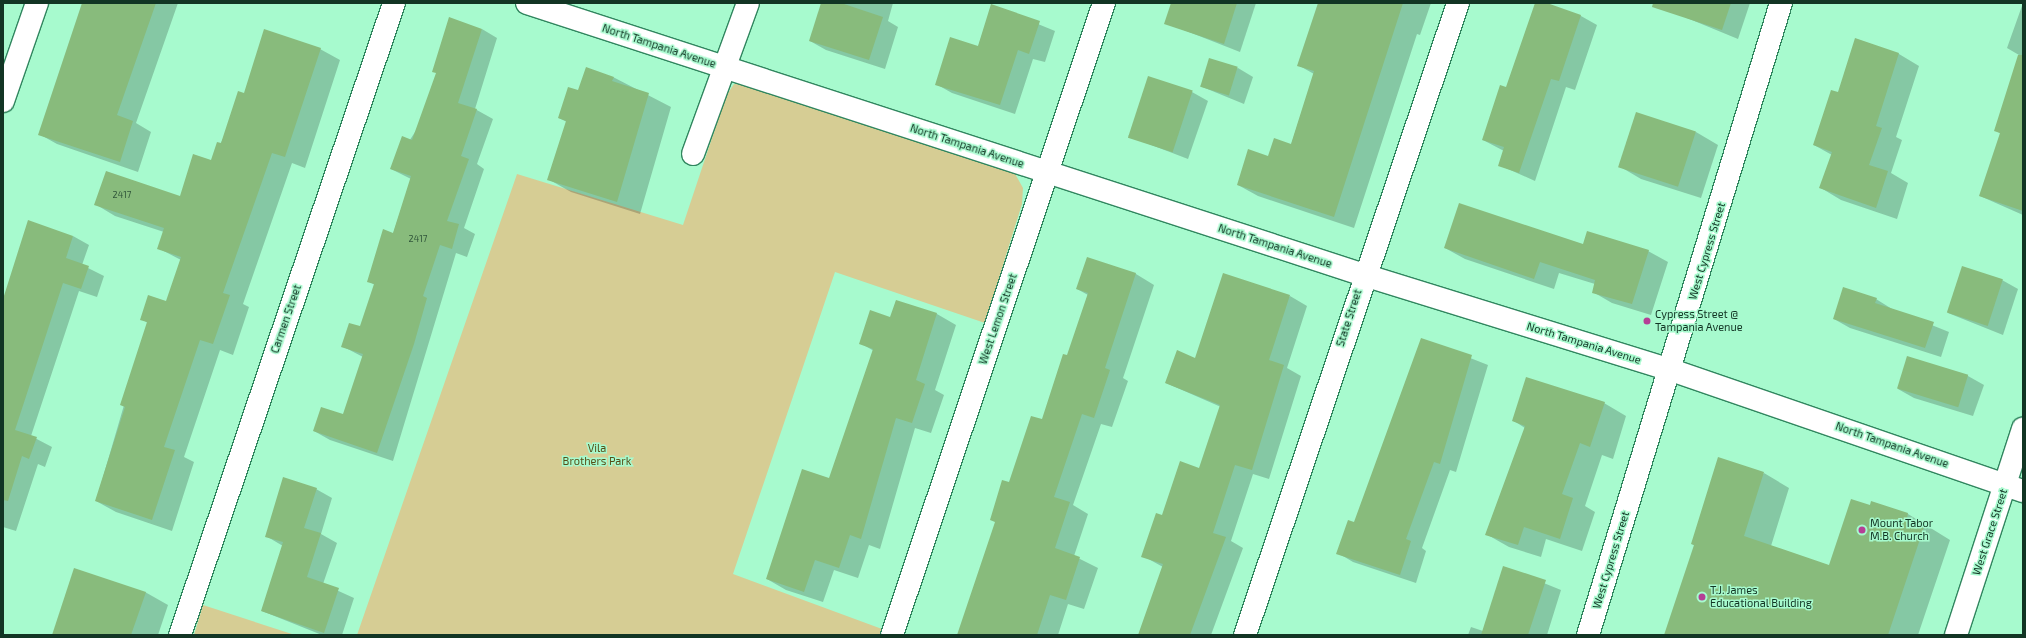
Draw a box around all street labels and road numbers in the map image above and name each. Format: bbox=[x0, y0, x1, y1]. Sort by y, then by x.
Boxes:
street label: North Tampania Avenue bbox=[600, 21, 718, 71]
street label: North Tampania Avenue bbox=[908, 121, 1026, 171]
street label: West Cypress Street bbox=[1686, 201, 1728, 301]
street label: North Tampania Avenue bbox=[1216, 221, 1334, 271]
street label: West Lemon Street bbox=[976, 272, 1020, 366]
street label: Carmen Street bbox=[268, 283, 304, 355]
street label: State Street bbox=[1334, 288, 1364, 348]
street label: North Tampania Avenue bbox=[1525, 319, 1643, 367]
street label: North Tampania Avenue bbox=[1833, 419, 1951, 471]
street label: West Grace Street bbox=[1970, 487, 2010, 577]
street label: West Cypress Street bbox=[1590, 510, 1632, 610]

